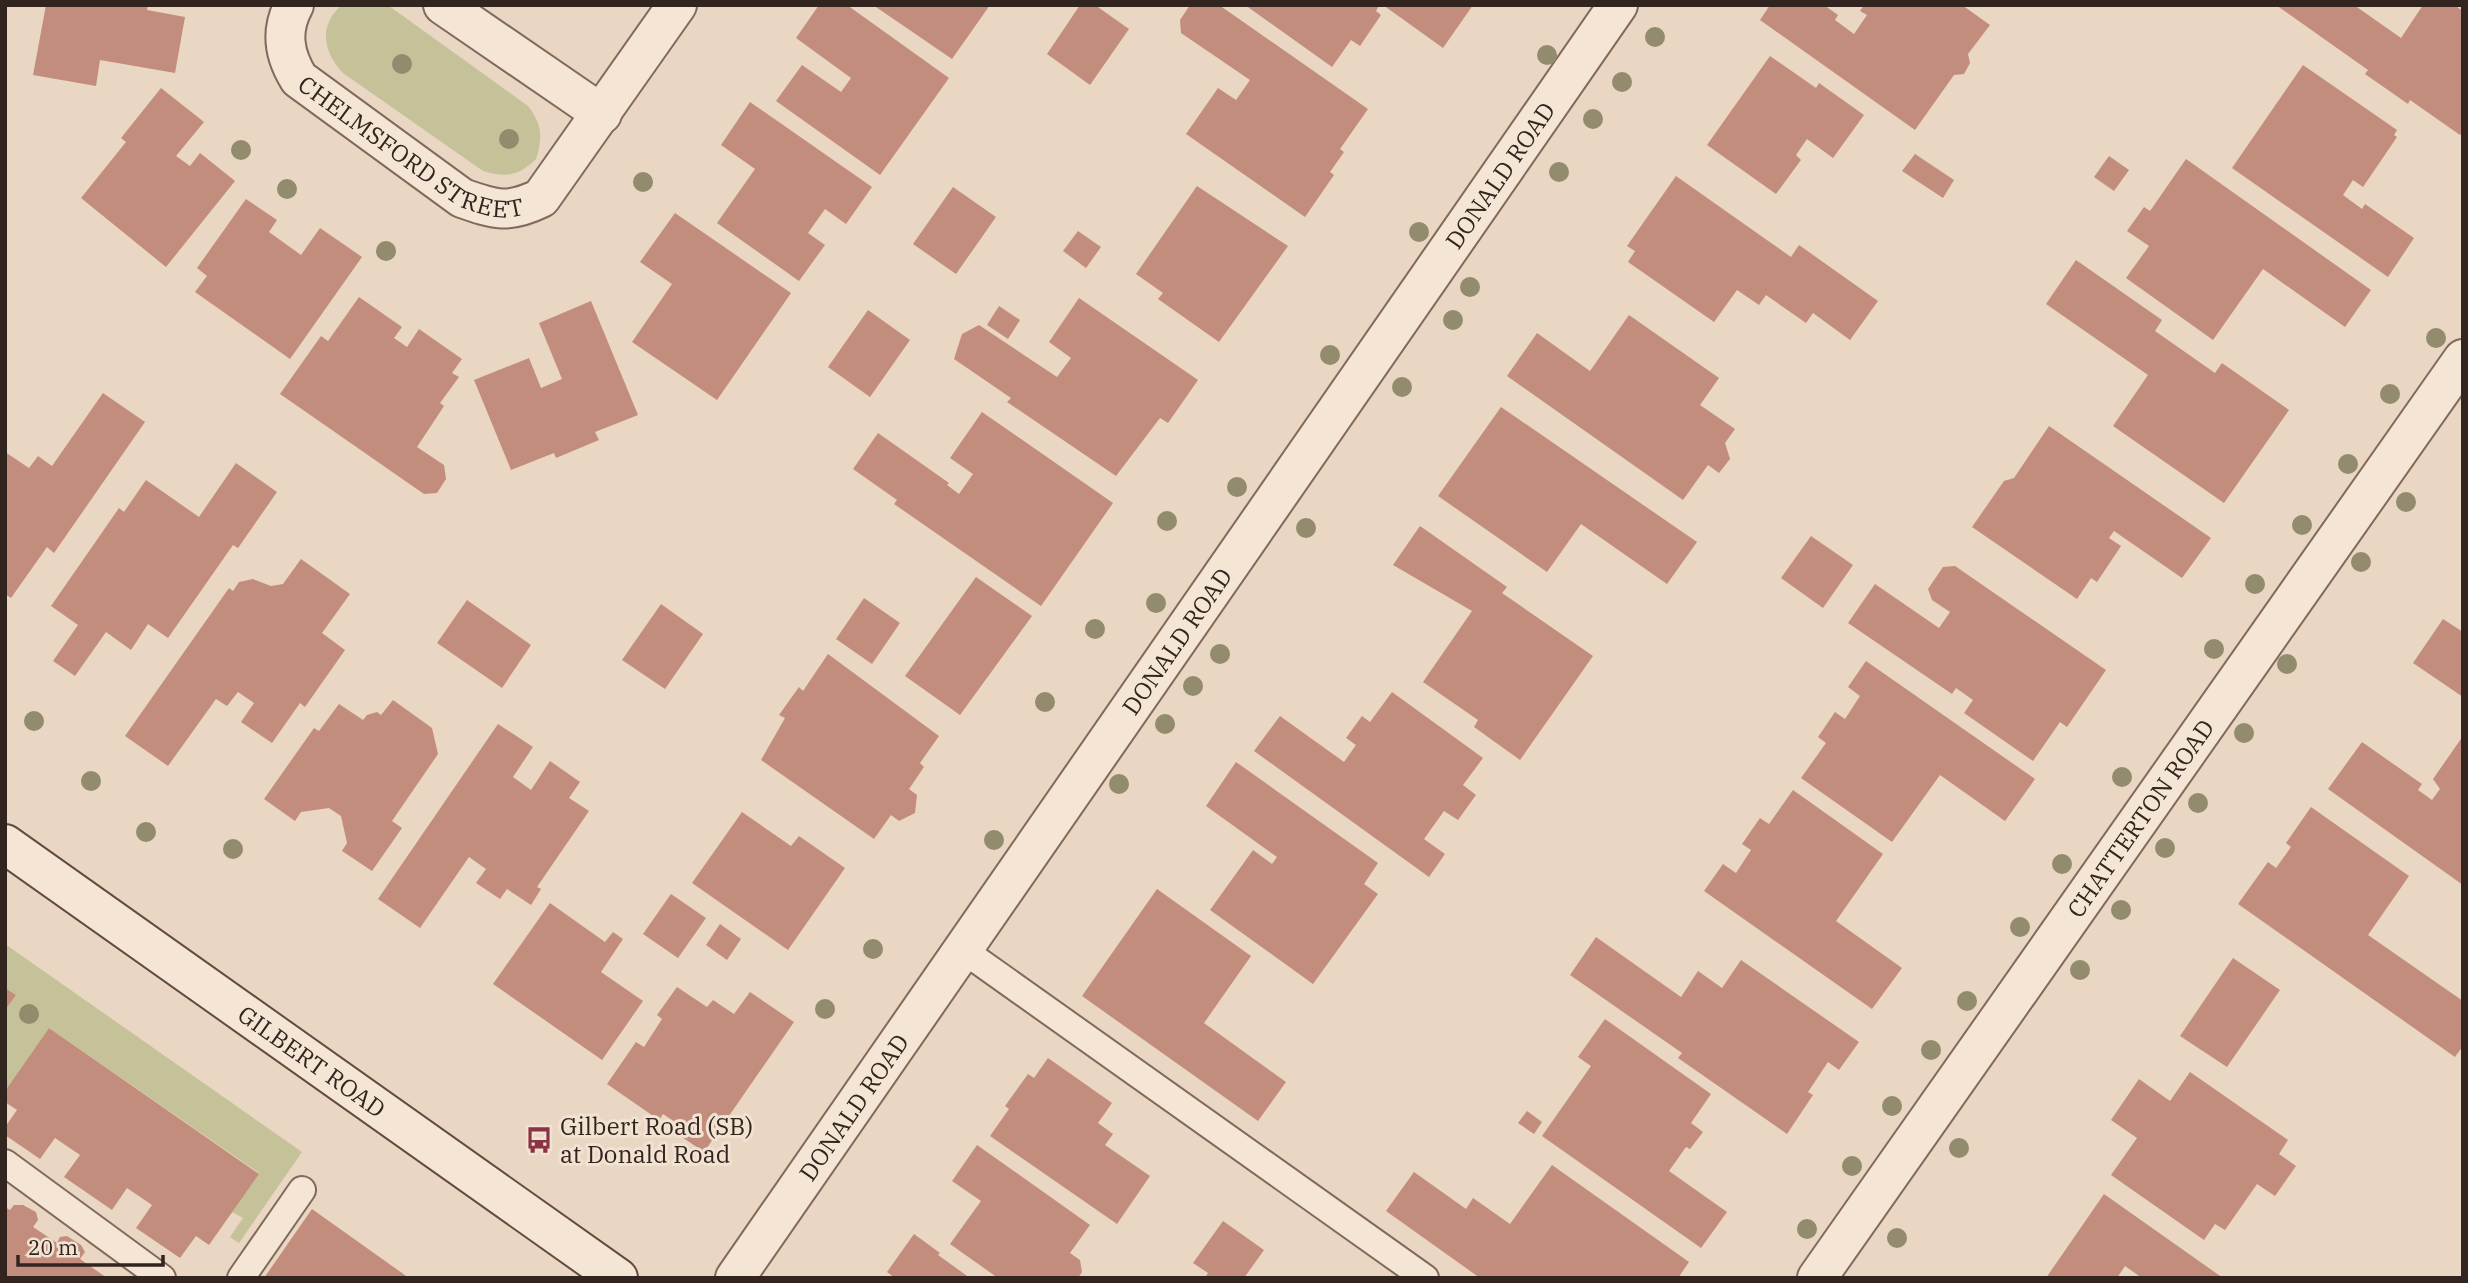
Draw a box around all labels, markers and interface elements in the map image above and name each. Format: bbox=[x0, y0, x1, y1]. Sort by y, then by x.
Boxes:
street label: CHELMSFORD STREET bbox=[292, 68, 526, 225]
street label: DONALD ROAD bbox=[1438, 96, 1562, 255]
street label: DONALD ROAD bbox=[1115, 561, 1239, 721]
street label: CHATTERTON ROAD bbox=[2059, 713, 2221, 924]
street label: GILBERT ROAD bbox=[232, 998, 392, 1125]
street label: DONALD ROAD bbox=[791, 1027, 916, 1187]
place label: Gilbert Road (SB) at Donald Road bbox=[560, 1110, 753, 1170]
bus stop icon: Gilbert Road (SB) at Donald Road bbox=[524, 1125, 554, 1155]
scale bar bbox=[18, 1224, 163, 1268]
text: 20 m bbox=[28, 1233, 78, 1261]

